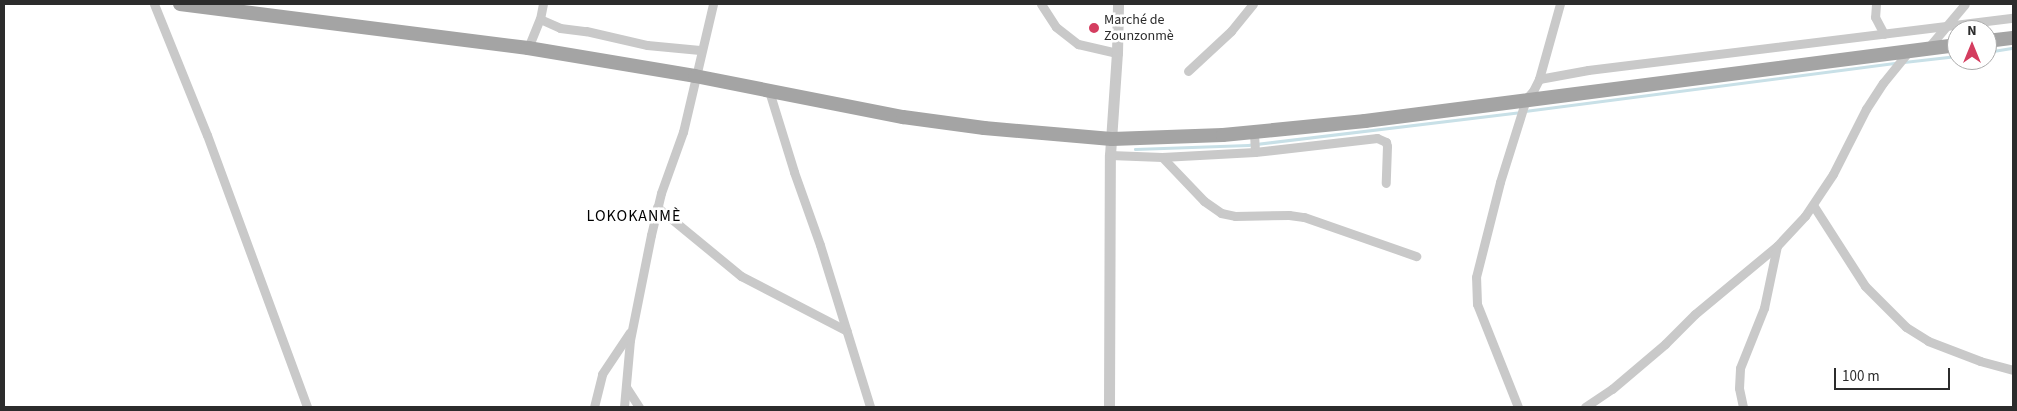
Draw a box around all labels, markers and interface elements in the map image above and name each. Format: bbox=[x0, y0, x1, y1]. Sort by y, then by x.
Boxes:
place label: Marché de Zounzonmè bbox=[1104, 12, 1174, 44]
north arrow bbox=[1947, 20, 1997, 70]
text: N bbox=[1967, 21, 1977, 41]
marker: Marché de Zounzonmè bbox=[1088, 22, 1100, 34]
district label: LOKOKANMÈ bbox=[585, 206, 683, 226]
scale bar bbox=[1837, 358, 1953, 390]
text: 100 m bbox=[1842, 366, 1880, 387]

